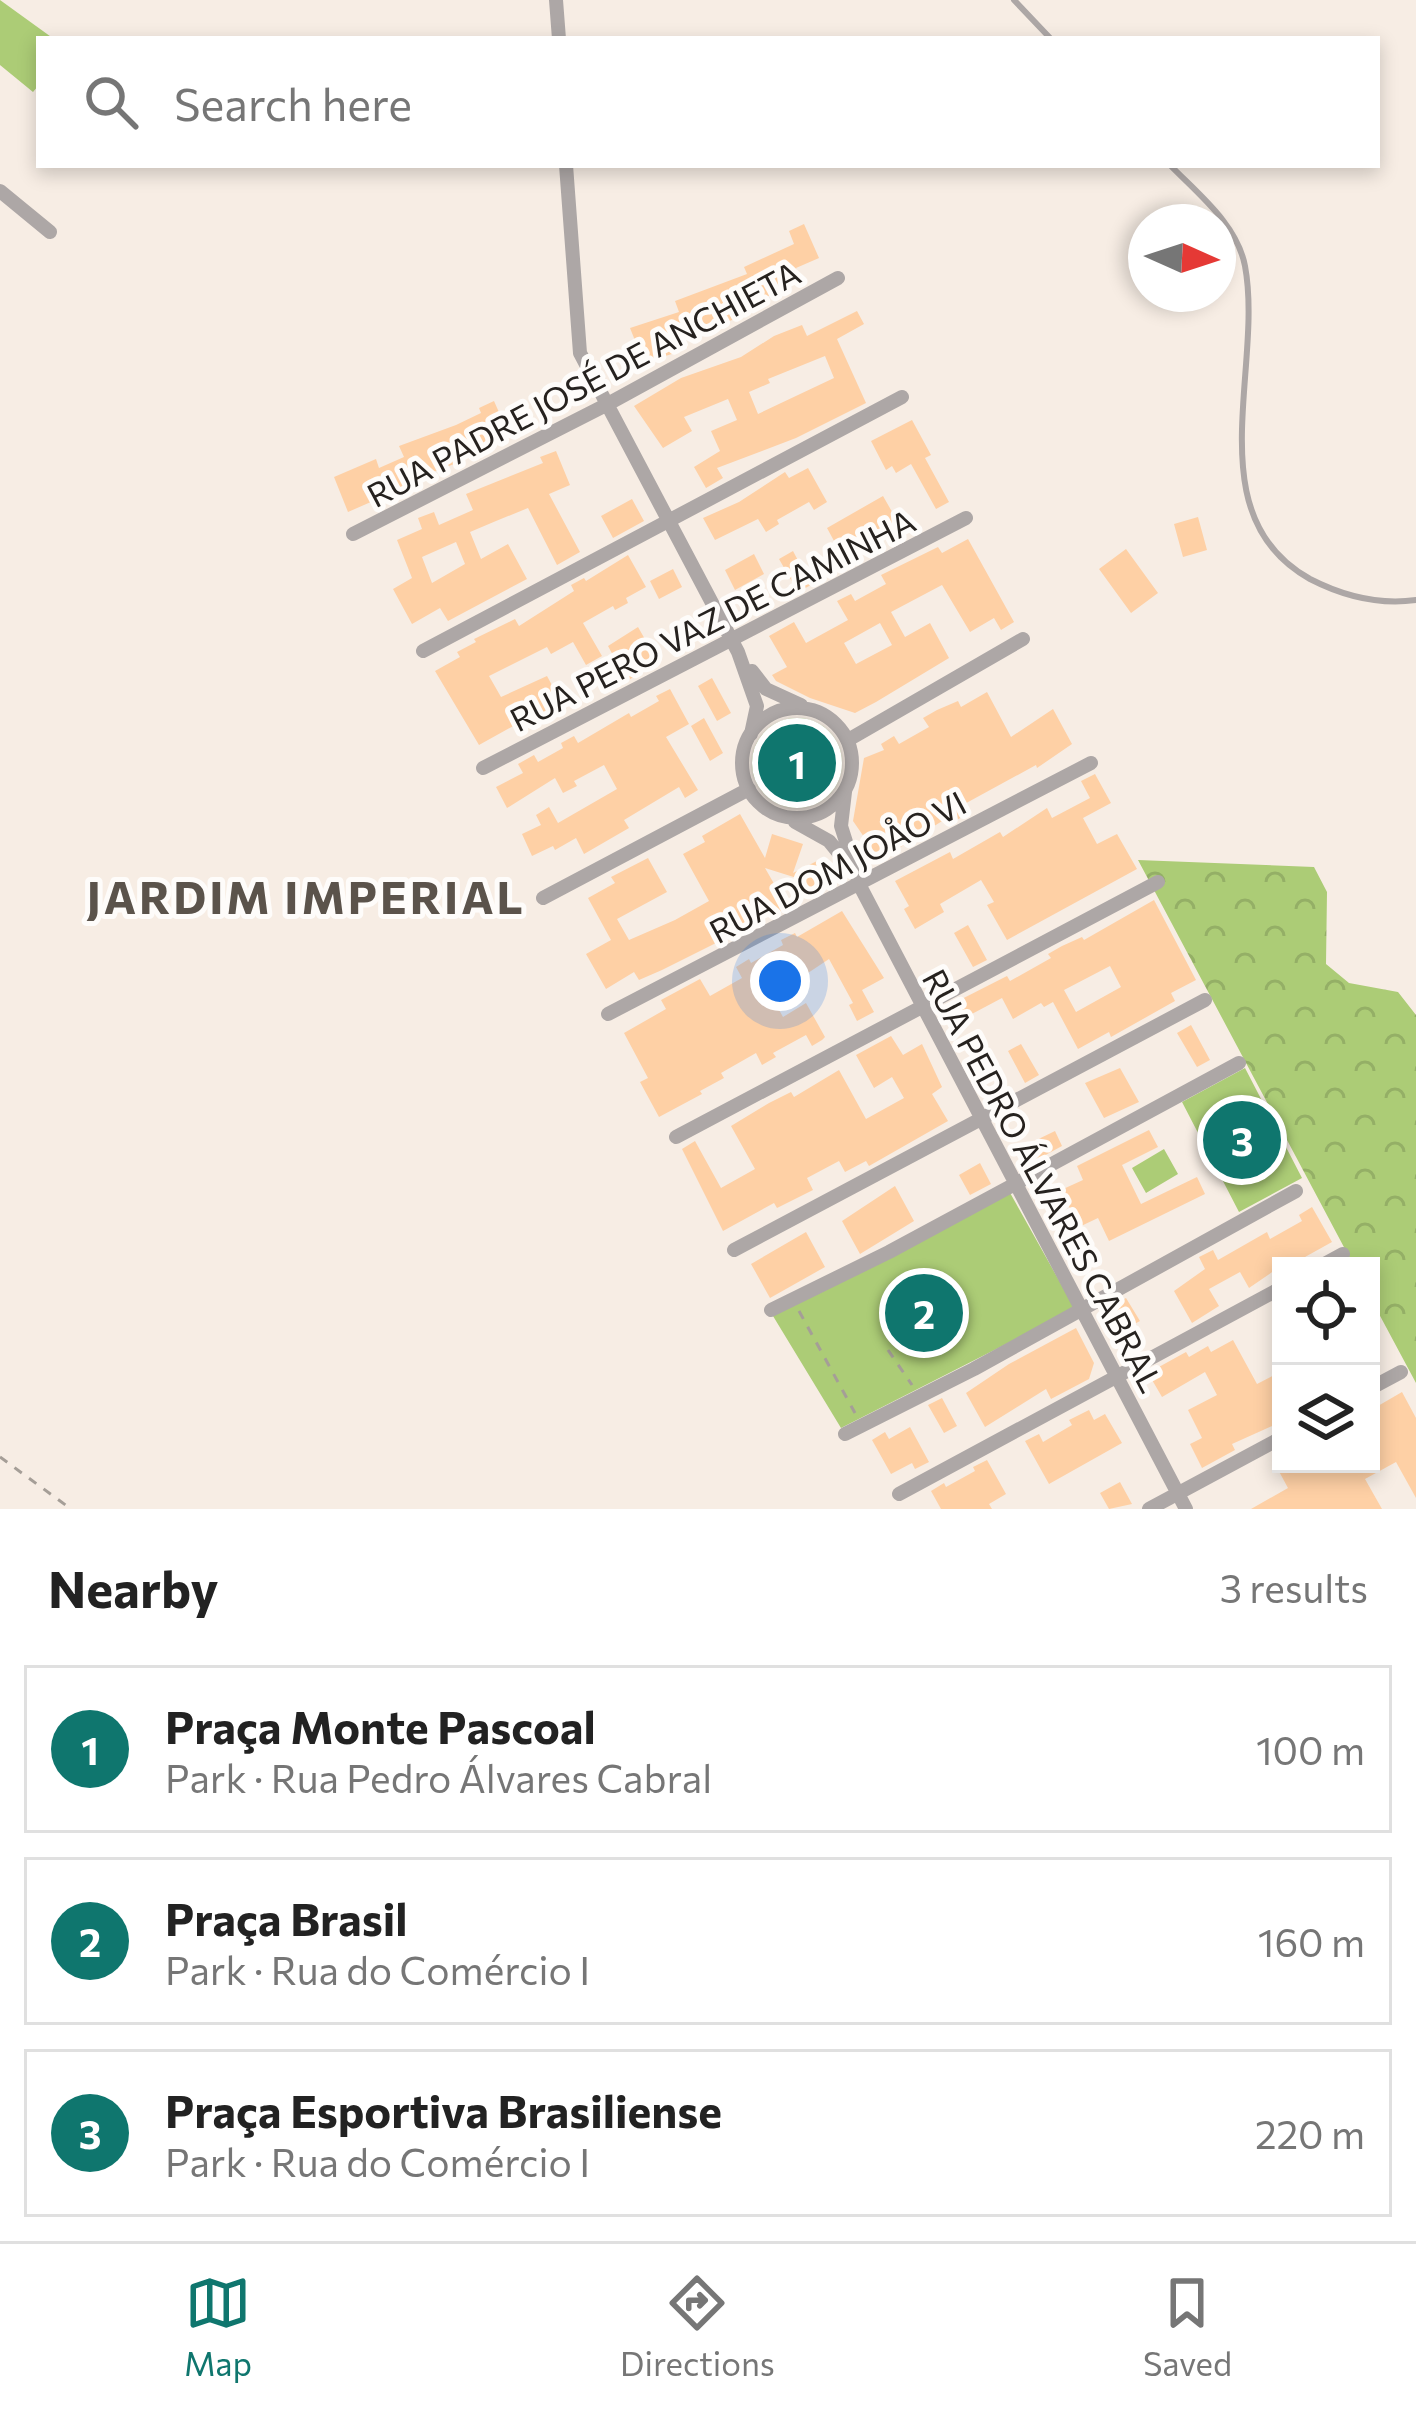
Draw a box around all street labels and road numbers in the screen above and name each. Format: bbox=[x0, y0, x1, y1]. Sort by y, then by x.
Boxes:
street label: RUA PADRE JOSÉ DE ANCHIETA bbox=[359, 251, 807, 515]
street label: RUA PERO VAZ DE CAMINHA bbox=[503, 499, 921, 739]
street label: RUA DOM JOÅO VI bbox=[702, 781, 972, 951]
street label: RUA PEDRO ÁLVARES CABRAL bbox=[915, 962, 1173, 1398]

